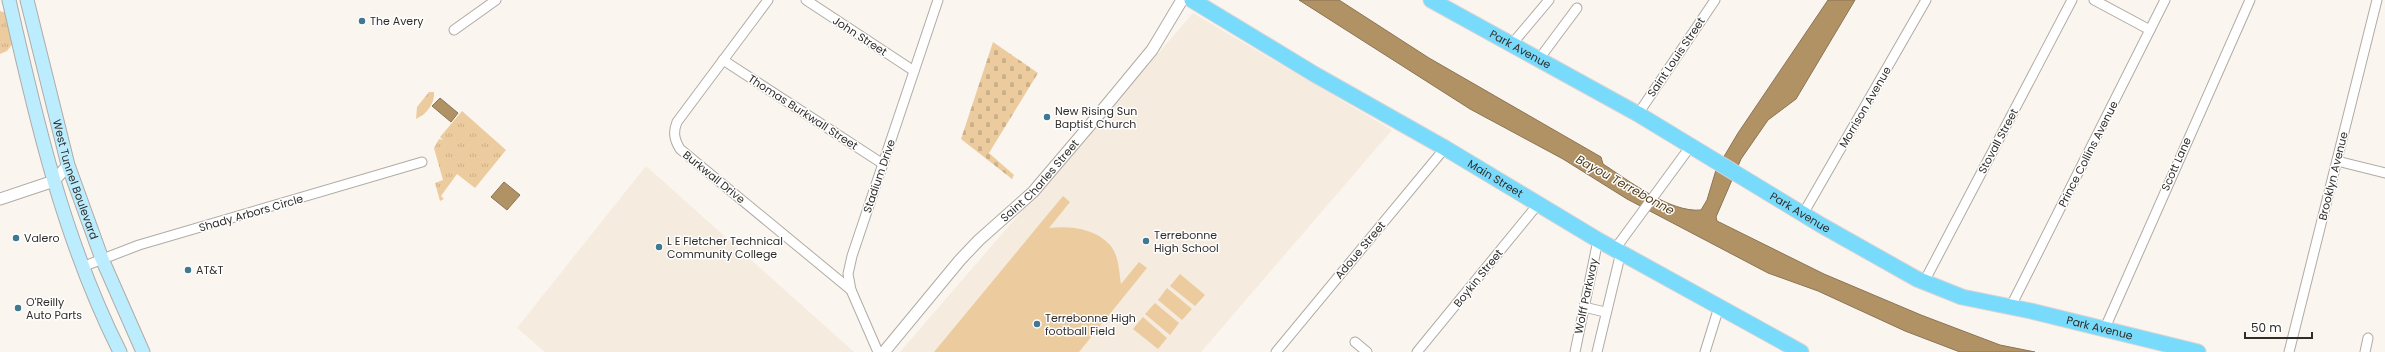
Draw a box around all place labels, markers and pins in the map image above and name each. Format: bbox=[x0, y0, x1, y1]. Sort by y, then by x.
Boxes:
place label: The Avery bbox=[370, 13, 424, 29]
marker: The Avery bbox=[357, 16, 367, 26]
place label: New Rising Sun Baptist Church bbox=[1055, 103, 1137, 132]
marker: New Rising Sun Baptist Church bbox=[1042, 112, 1052, 122]
place label: Terrebonne High School bbox=[1154, 227, 1219, 256]
place label: Valero bbox=[24, 230, 60, 246]
marker: Valero bbox=[11, 233, 21, 243]
place label: L E Fletcher Technical Community College bbox=[667, 233, 783, 262]
marker: Terrebonne High School bbox=[1141, 236, 1151, 246]
marker: L E Fletcher Technical Community College bbox=[654, 242, 664, 252]
place label: AT&T bbox=[196, 262, 223, 278]
marker: AT&T bbox=[183, 265, 193, 275]
place label: O'Reilly Auto Parts bbox=[26, 294, 82, 323]
marker: O'Reilly Auto Parts bbox=[13, 303, 23, 313]
place label: Terrebonne High football Field bbox=[1045, 310, 1136, 339]
marker: Terrebonne High football Field bbox=[1032, 319, 1042, 329]

